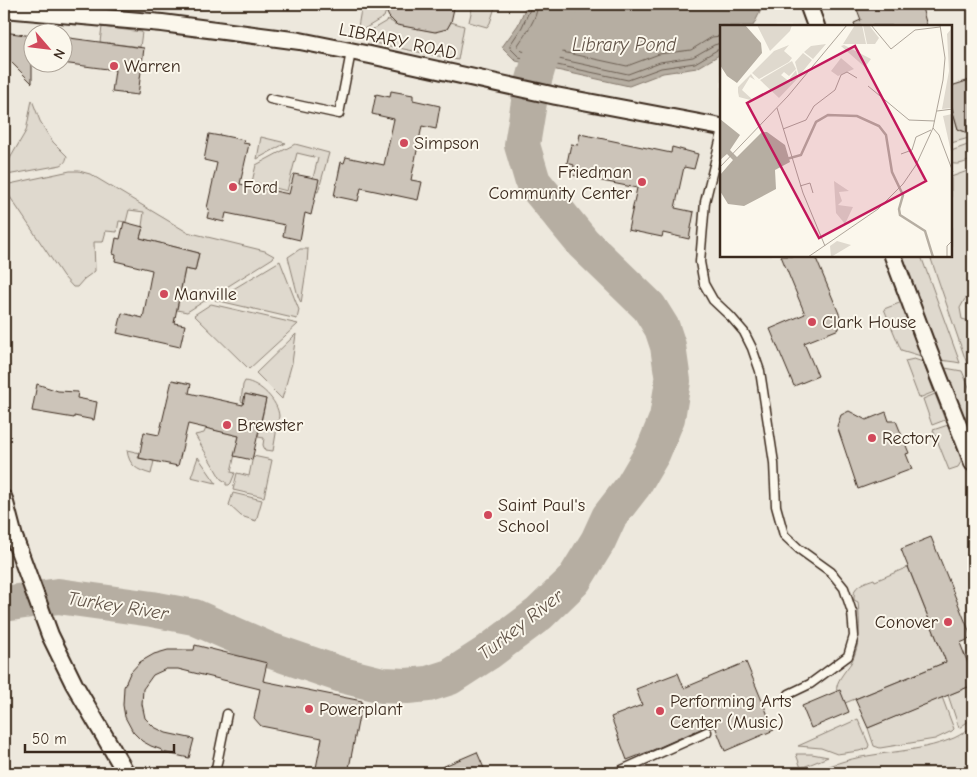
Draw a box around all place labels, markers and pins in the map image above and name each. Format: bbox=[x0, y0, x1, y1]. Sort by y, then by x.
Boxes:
place label: Warren bbox=[124, 56, 181, 77]
marker: Warren bbox=[108, 60, 120, 72]
place label: Simpson bbox=[414, 133, 479, 154]
marker: Simpson bbox=[398, 137, 410, 149]
place label: Friedman Community Center bbox=[488, 162, 633, 204]
marker: Friedman Community Center bbox=[636, 176, 648, 188]
place label: Ford bbox=[243, 177, 278, 198]
marker: Ford bbox=[227, 181, 239, 193]
place label: Manville bbox=[174, 284, 237, 305]
marker: Manville bbox=[158, 288, 170, 300]
place label: Clark House bbox=[822, 312, 916, 333]
marker: Clark House bbox=[806, 316, 818, 328]
place label: Brewster bbox=[237, 415, 304, 436]
marker: Brewster bbox=[221, 419, 233, 431]
place label: Rectory bbox=[882, 428, 940, 449]
marker: Rectory bbox=[866, 432, 878, 444]
place label: Saint Paul's School bbox=[498, 495, 585, 537]
marker: Saint Paul's School bbox=[482, 509, 494, 521]
place label: Conover bbox=[875, 612, 939, 633]
marker: Conover bbox=[942, 616, 954, 628]
place label: Performing Arts Center (Music) bbox=[670, 691, 792, 733]
place label: Powerplant bbox=[319, 699, 403, 720]
marker: Powerplant bbox=[303, 703, 315, 715]
marker: Performing Arts Center (Music) bbox=[654, 705, 666, 717]

